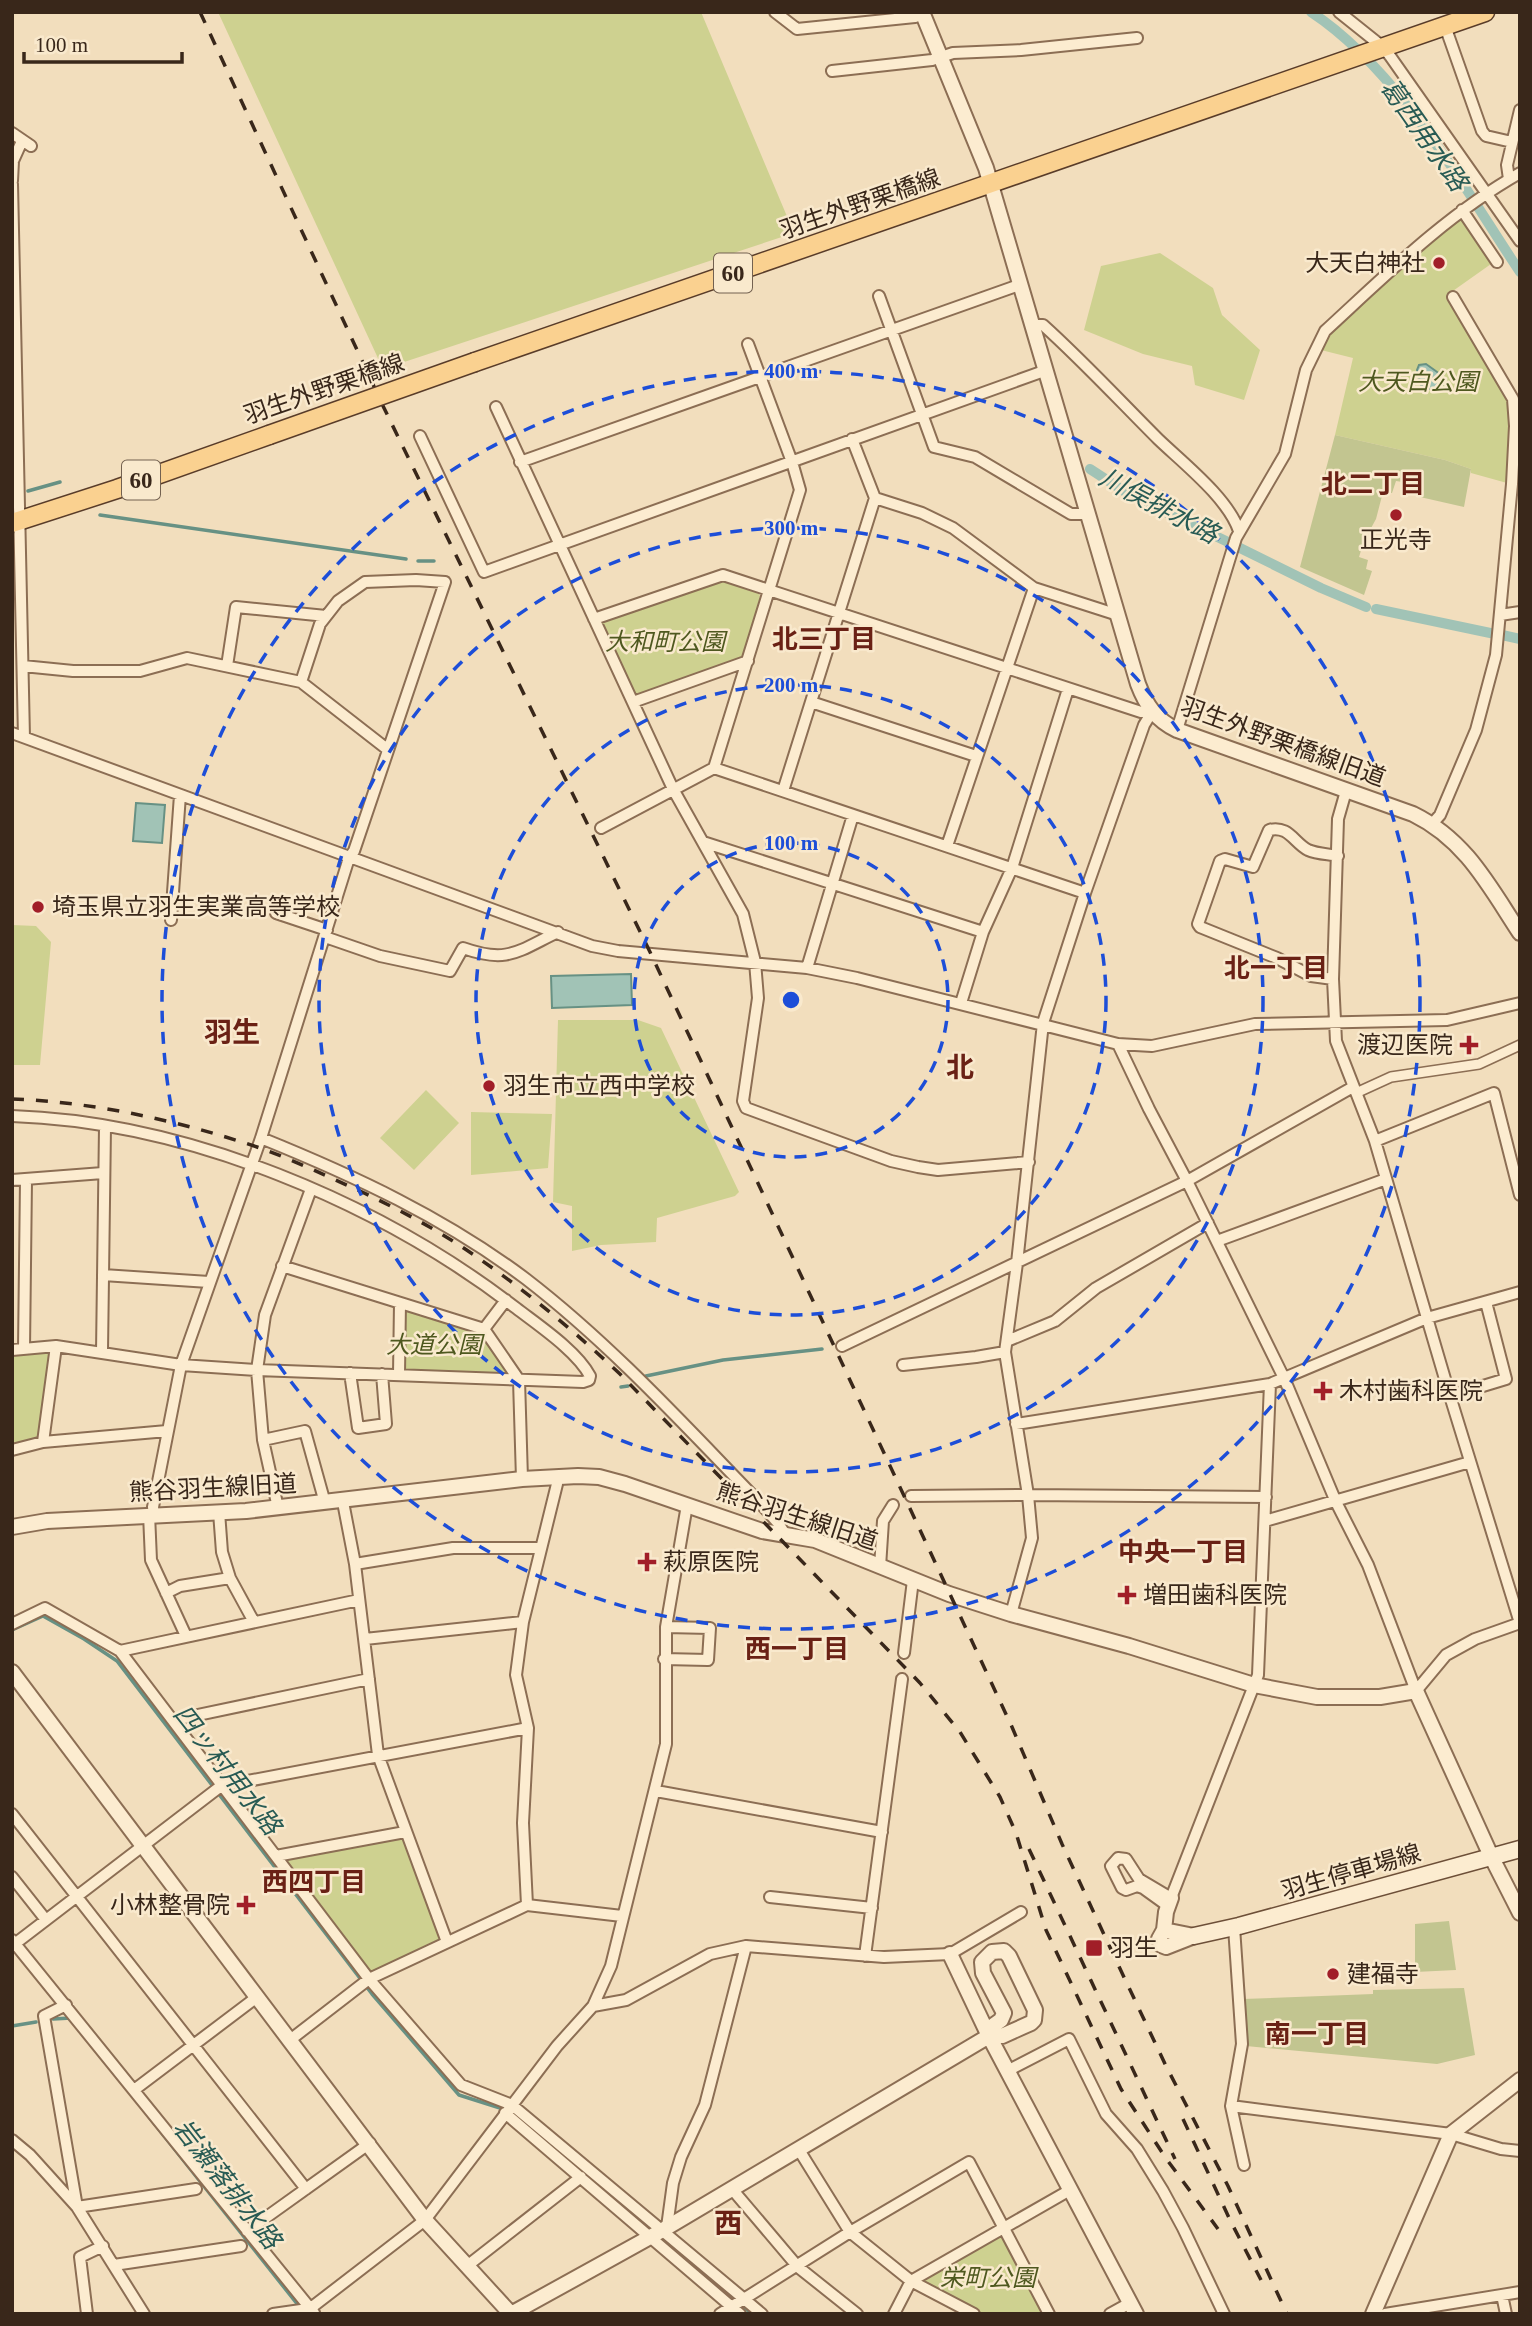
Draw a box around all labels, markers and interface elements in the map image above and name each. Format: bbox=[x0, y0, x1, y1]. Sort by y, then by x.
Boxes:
scale bar bbox=[24, 21, 182, 65]
text: 100 m bbox=[35, 33, 88, 57]
water label: 葛西用水路 bbox=[1375, 73, 1474, 198]
street label: 羽生外野栗橋線 bbox=[776, 164, 944, 244]
place label: 大天白神社 bbox=[1305, 250, 1425, 276]
road number: 60 bbox=[714, 254, 752, 292]
marker: 大天白神社 bbox=[1431, 255, 1447, 271]
street label: 羽生外野栗橋線 bbox=[240, 349, 408, 429]
text: 400 m bbox=[764, 359, 819, 383]
park label: 大天白公園 bbox=[1358, 369, 1481, 395]
road number: 60 bbox=[122, 460, 160, 500]
water label: 川俣排水路 bbox=[1095, 463, 1225, 550]
district label: 北二丁目 bbox=[1321, 470, 1425, 499]
marker: 正光寺 bbox=[1388, 507, 1404, 523]
text: 300 m bbox=[764, 516, 819, 540]
place label: 正光寺 bbox=[1360, 527, 1432, 553]
district label: 北三丁目 bbox=[772, 625, 876, 654]
park label: 大和町公園 bbox=[605, 629, 728, 655]
text: 200 m bbox=[764, 673, 819, 697]
street label: 羽生外野栗橋線旧道 bbox=[1177, 693, 1389, 791]
text: 100 m bbox=[764, 831, 819, 855]
place label: 埼玉県立羽生実業高等学校 bbox=[52, 894, 340, 920]
marker: 埼玉県立羽生実業高等学校 bbox=[30, 899, 46, 915]
district label: 北一丁目 bbox=[1224, 954, 1328, 983]
centre of rings bbox=[779, 988, 803, 1012]
district label: 羽生 bbox=[204, 1017, 260, 1048]
place label: 渡辺医院 bbox=[1357, 1032, 1453, 1058]
marker: 渡辺医院 bbox=[1459, 1035, 1479, 1055]
district label: 北 bbox=[946, 1052, 974, 1083]
place label: 羽生市立西中学校 bbox=[503, 1073, 695, 1099]
marker: 羽生市立西中学校 bbox=[481, 1078, 497, 1094]
park label: 大道公園 bbox=[386, 1332, 485, 1358]
place label: 木村歯科医院 bbox=[1339, 1378, 1483, 1404]
marker: 木村歯科医院 bbox=[1313, 1381, 1333, 1401]
street label: 熊谷羽生線旧道 bbox=[128, 1471, 298, 1505]
street label: 熊谷羽生線旧道 bbox=[713, 1478, 881, 1554]
district label: 中央一丁目 bbox=[1118, 1538, 1248, 1567]
place label: 萩原医院 bbox=[663, 1549, 759, 1575]
marker: 萩原医院 bbox=[637, 1552, 657, 1572]
place label: 増田歯科医院 bbox=[1143, 1582, 1287, 1608]
marker: 増田歯科医院 bbox=[1117, 1585, 1137, 1605]
district label: 西一丁目 bbox=[745, 1635, 849, 1664]
water label: 四ッ村用水路 bbox=[168, 1700, 288, 1842]
street label: 羽生停車場線 bbox=[1278, 1840, 1424, 1904]
district label: 西四丁目 bbox=[262, 1868, 366, 1897]
place label: 小林整骨院 bbox=[110, 1892, 230, 1918]
marker: 小林整骨院 bbox=[236, 1895, 256, 1915]
place label: 羽生 bbox=[1110, 1935, 1158, 1961]
marker: 羽生 bbox=[1084, 1938, 1104, 1958]
place label: 建福寺 bbox=[1347, 1961, 1419, 1987]
marker: 建福寺 bbox=[1325, 1966, 1341, 1982]
district label: 南一丁目 bbox=[1265, 2020, 1369, 2049]
water label: 岩瀬落排水路 bbox=[168, 2114, 288, 2256]
district label: 西 bbox=[714, 2208, 742, 2239]
park label: 栄町公園 bbox=[940, 2265, 1039, 2291]

